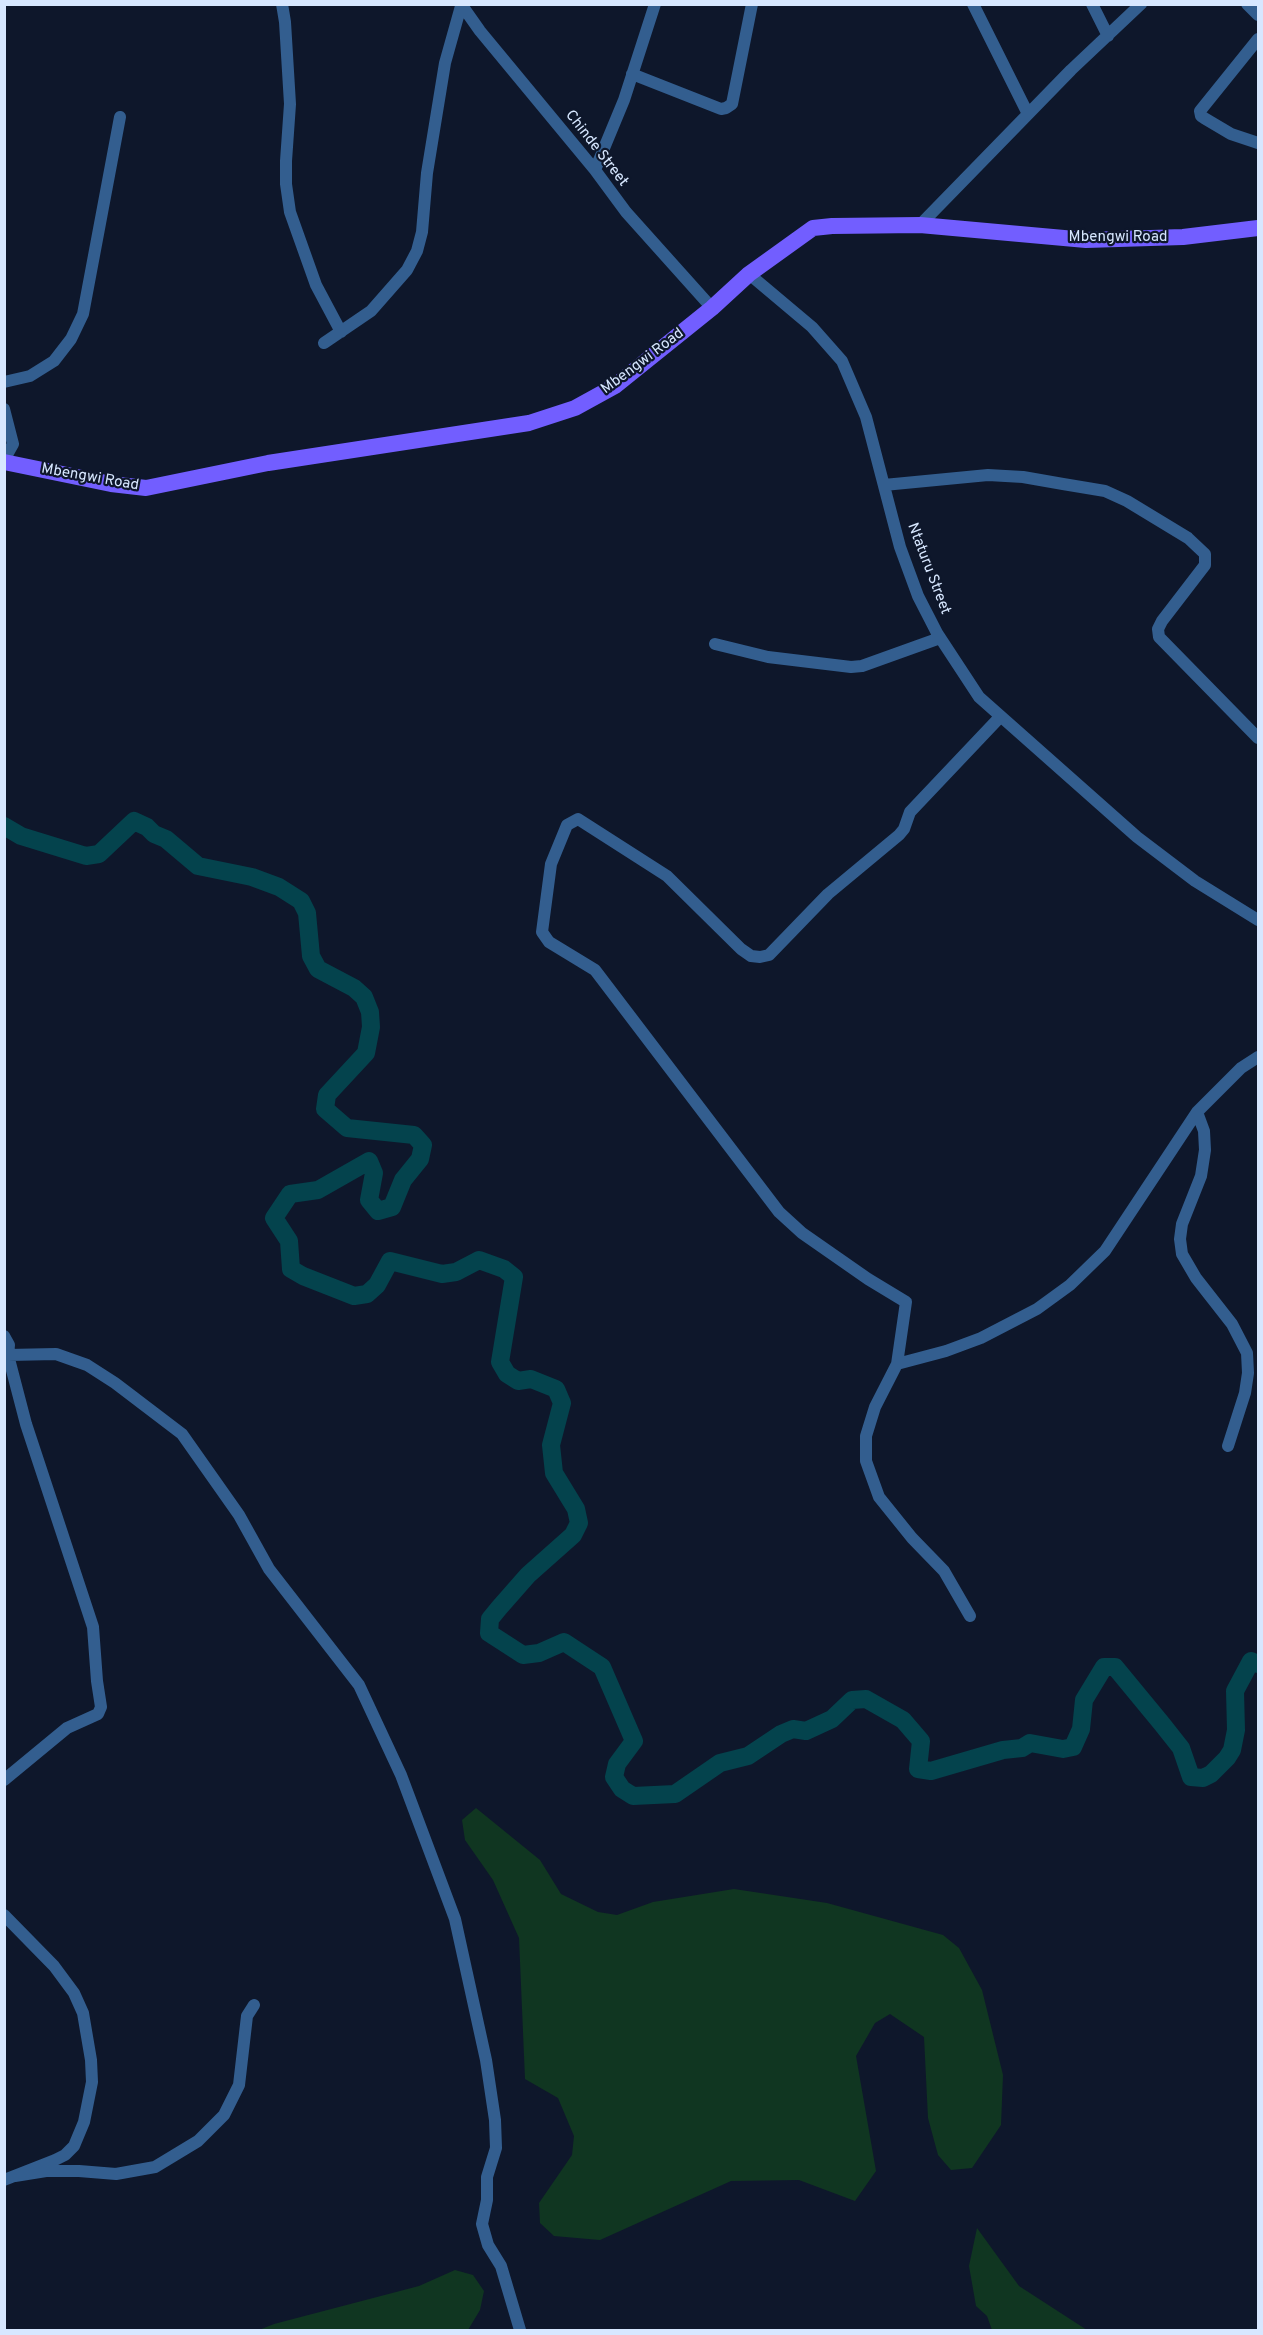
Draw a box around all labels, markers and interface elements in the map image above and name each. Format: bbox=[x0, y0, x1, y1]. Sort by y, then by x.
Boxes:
street label: Chinde Street bbox=[561, 107, 631, 191]
street label: Mbengwi Road bbox=[1069, 229, 1167, 247]
street label: Mbengwi Road bbox=[598, 325, 688, 399]
street label: Mbengwi Road bbox=[40, 461, 140, 495]
street label: Ntaturu Street bbox=[902, 521, 954, 617]

